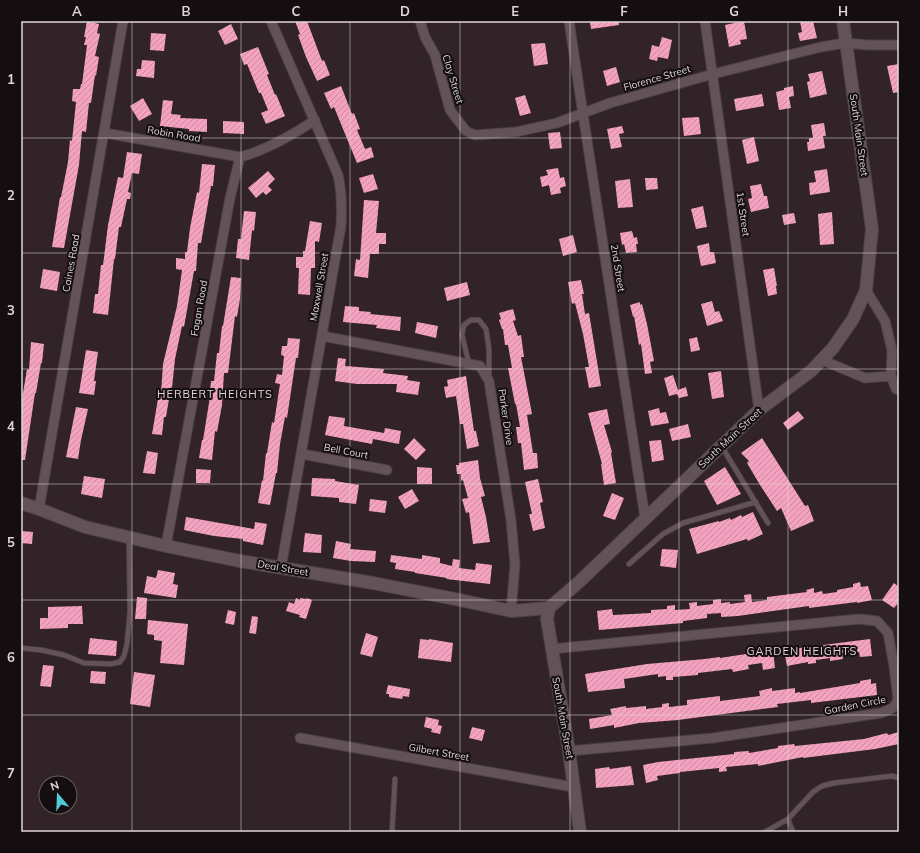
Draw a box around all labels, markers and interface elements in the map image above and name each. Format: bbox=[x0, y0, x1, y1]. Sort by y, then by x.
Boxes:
text: A bbox=[72, 3, 82, 19]
text: B bbox=[182, 3, 191, 19]
text: C bbox=[292, 3, 301, 19]
text: D bbox=[400, 3, 410, 19]
text: E bbox=[511, 3, 519, 19]
text: F bbox=[620, 3, 628, 19]
text: G bbox=[729, 3, 739, 19]
text: H bbox=[838, 3, 848, 19]
street label: Clay Street bbox=[439, 53, 467, 106]
street label: Florence Street bbox=[622, 62, 692, 94]
text: 1 bbox=[7, 71, 15, 87]
street label: South Main Street bbox=[847, 93, 871, 177]
street label: Robin Road bbox=[146, 123, 202, 145]
text: 2 bbox=[7, 187, 15, 203]
street label: 1st Street bbox=[733, 191, 753, 238]
street label: Caines Road bbox=[60, 233, 82, 293]
street label: 2nd Street bbox=[608, 243, 628, 293]
street label: Maxwell Street bbox=[307, 251, 331, 322]
street label: Fagan Road bbox=[188, 279, 210, 337]
text: 3 bbox=[7, 302, 15, 318]
district label: HERBERT HEIGHTS bbox=[157, 387, 273, 401]
street label: Parker Drive bbox=[496, 388, 516, 446]
street label: South Main Street bbox=[695, 405, 765, 471]
text: 4 bbox=[7, 418, 15, 434]
street label: Bell Court bbox=[323, 440, 370, 462]
text: 5 bbox=[7, 534, 15, 550]
street label: Deal Street bbox=[256, 557, 310, 579]
district label: GARDEN HEIGHTS bbox=[747, 644, 857, 658]
text: 6 bbox=[7, 649, 15, 665]
street label: South Main Street bbox=[549, 676, 577, 760]
street label: Garden Circle bbox=[823, 693, 887, 717]
street label: Gilbert Street bbox=[408, 740, 471, 764]
text: 7 bbox=[7, 765, 15, 781]
north arrow bbox=[38, 775, 78, 815]
text: N bbox=[49, 778, 61, 794]

